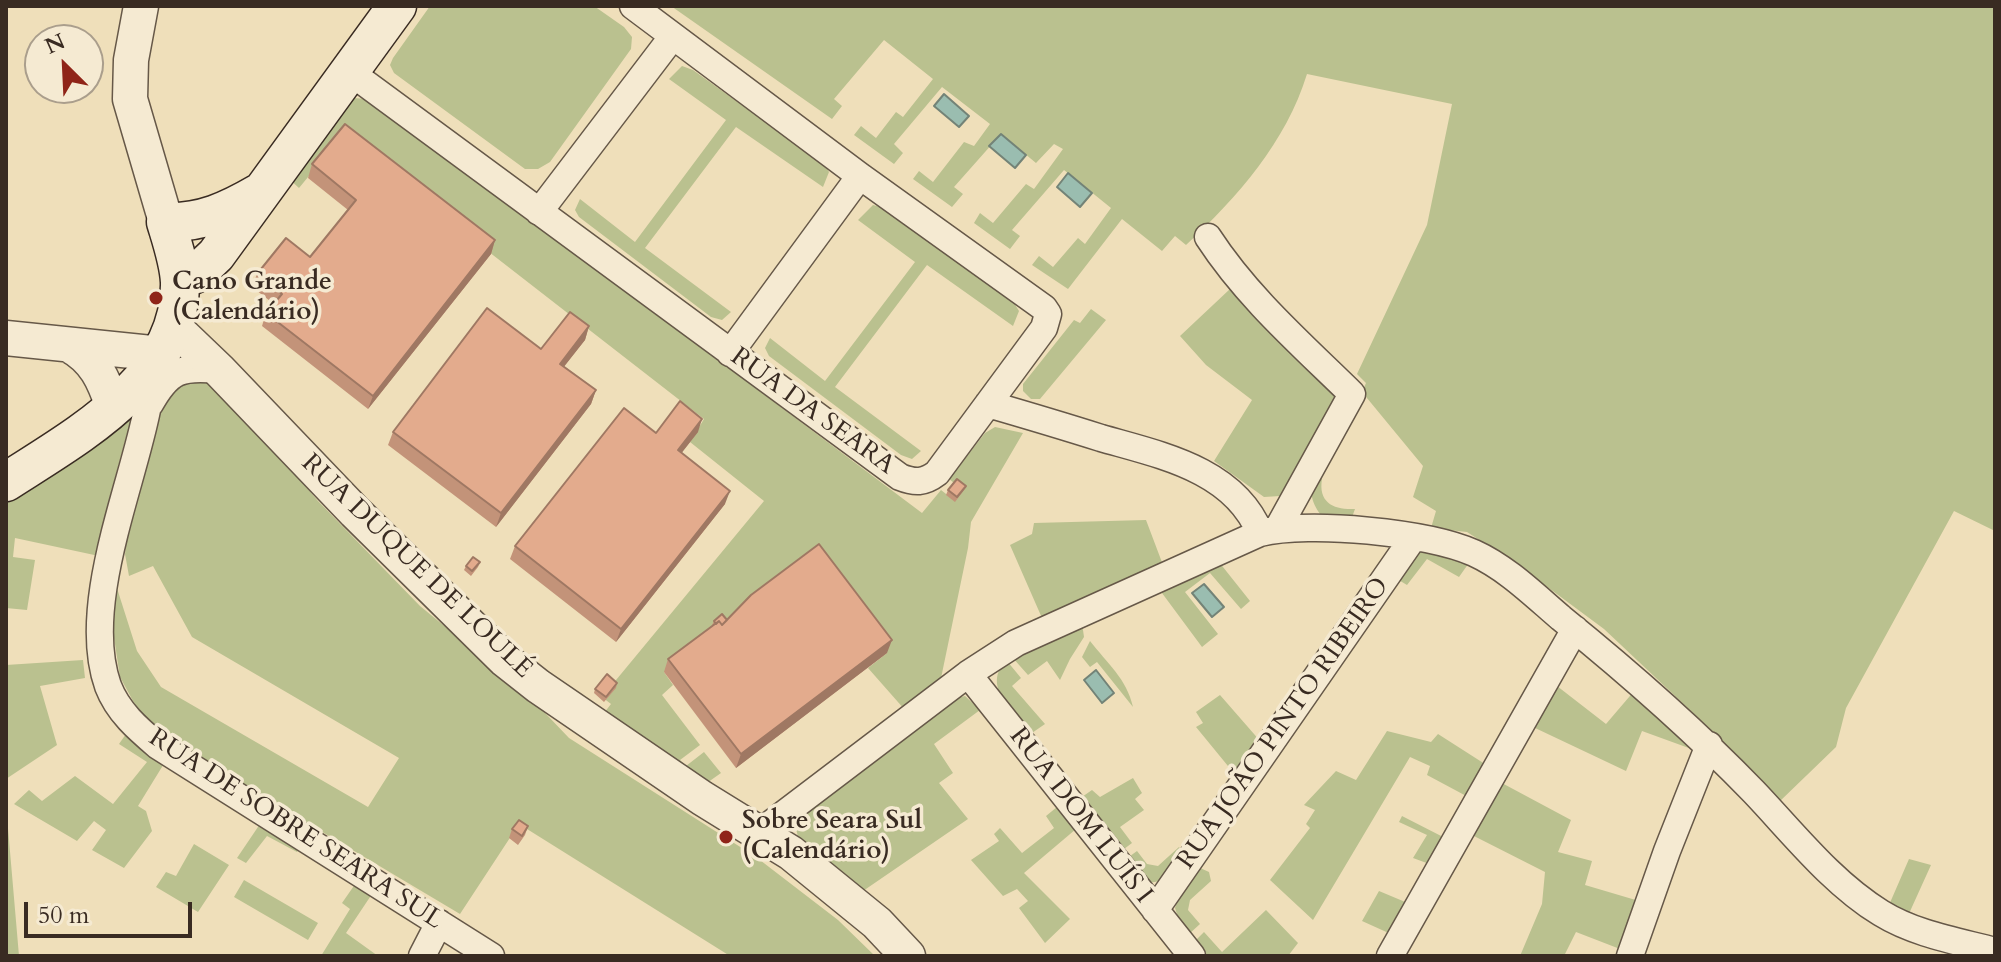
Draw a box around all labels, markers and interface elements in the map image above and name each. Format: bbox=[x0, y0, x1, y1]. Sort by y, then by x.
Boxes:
north arrow bbox=[24, 24, 104, 104]
text: N bbox=[40, 26, 70, 61]
place label: Cano Grande (Calendário) bbox=[172, 267, 332, 328]
marker: Cano Grande (Calendário) bbox=[147, 289, 165, 307]
street label: RUA DA SEARA bbox=[724, 342, 900, 482]
street label: RUA DUQUE DE LOULÉ bbox=[294, 448, 538, 686]
street label: RUA JOÃO PINTO RIBEIRO bbox=[1171, 572, 1397, 876]
street label: RUA DOM LUÍS I bbox=[1002, 722, 1158, 910]
street label: RUA DE SOBRE SEARA SUL bbox=[142, 723, 448, 937]
place label: Sobre Seara Sul (Calendário) bbox=[742, 806, 922, 868]
marker: Sobre Seara Sul (Calendário) bbox=[717, 828, 735, 846]
scale bar bbox=[28, 886, 196, 936]
text: 50 m bbox=[38, 899, 89, 932]

